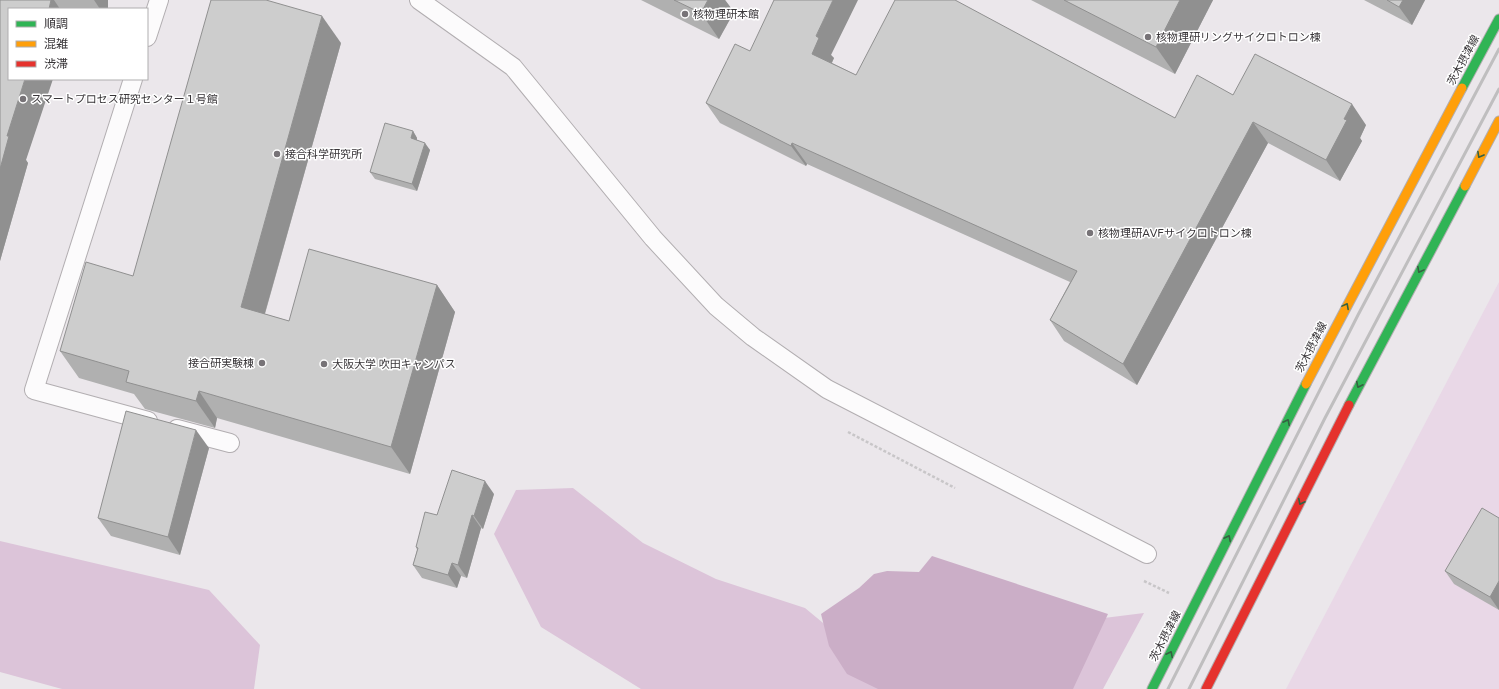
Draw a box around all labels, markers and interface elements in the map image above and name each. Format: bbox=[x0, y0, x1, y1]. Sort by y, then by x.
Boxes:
legend bbox=[8, 8, 148, 80]
place label: 核物理研本館 bbox=[693, 8, 759, 21]
marker: 核物理研本館 bbox=[680, 9, 690, 19]
text: 順調 bbox=[44, 17, 68, 31]
place label: 核物理研リングサイクロトロン棟 bbox=[1156, 31, 1321, 44]
marker: 核物理研リングサイクロトロン棟 bbox=[1143, 32, 1153, 42]
street label: 茨木摂津線 bbox=[1445, 33, 1482, 88]
text: 混雑 bbox=[44, 37, 68, 51]
text: 渋滞 bbox=[44, 57, 68, 71]
place label: スマートプロセス研究センター１号館 bbox=[31, 93, 218, 106]
marker: スマートプロセス研究センター１号館 bbox=[18, 94, 28, 104]
place label: 接合科学研究所 bbox=[285, 148, 363, 161]
marker: 接合科学研究所 bbox=[272, 149, 282, 159]
one-way arrow bbox=[1478, 151, 1485, 159]
place label: 核物理研AVFサイクロトロン棟 bbox=[1098, 227, 1252, 240]
marker: 核物理研AVFサイクロトロン棟 bbox=[1085, 228, 1095, 238]
one-way arrow bbox=[1417, 266, 1424, 274]
one-way arrow bbox=[1341, 303, 1349, 310]
street label: 茨木摂津線 bbox=[1293, 320, 1330, 375]
place label: 接合研実験棟 bbox=[188, 357, 254, 370]
marker: 接合研実験棟 bbox=[257, 358, 267, 368]
place label: 大阪大学 吹田キャンパス bbox=[332, 358, 456, 371]
marker: 大阪大学 吹田キャンパス bbox=[319, 359, 329, 369]
one-way arrow bbox=[1356, 381, 1364, 389]
one-way arrow bbox=[1282, 419, 1289, 426]
one-way arrow bbox=[1298, 497, 1306, 505]
one-way arrow bbox=[1223, 535, 1231, 542]
street label: 茨木摂津線 bbox=[1147, 609, 1184, 664]
one-way arrow bbox=[1165, 651, 1173, 658]

